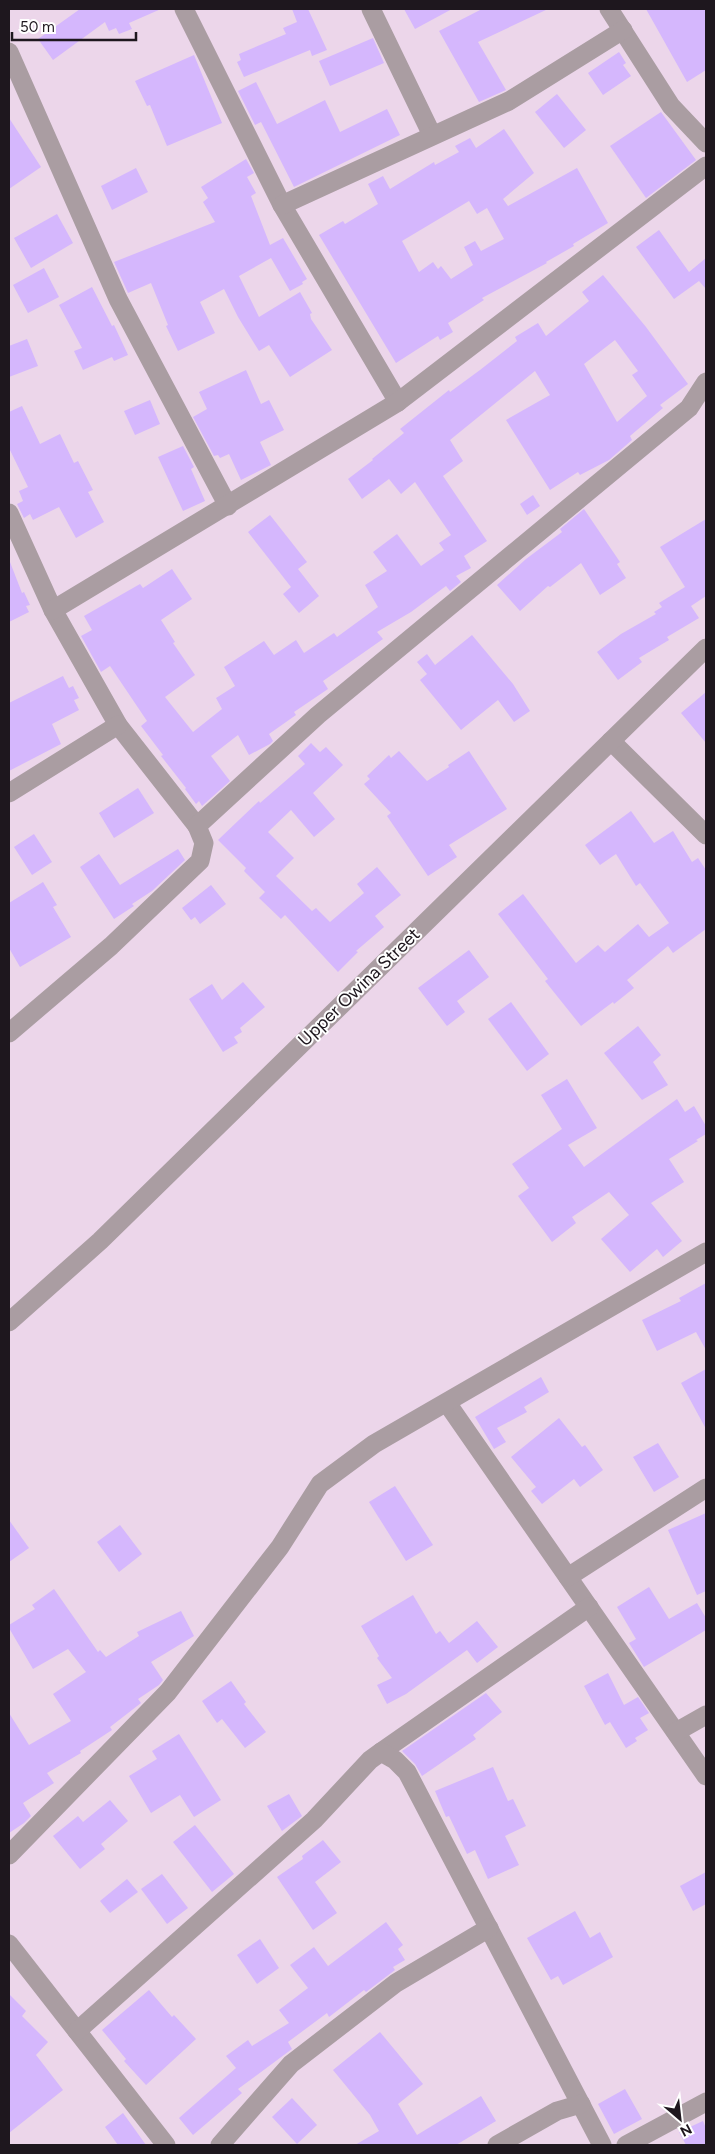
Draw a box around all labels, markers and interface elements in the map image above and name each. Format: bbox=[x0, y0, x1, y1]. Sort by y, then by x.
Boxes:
scale bar bbox=[12, 10, 136, 42]
text: 50 m bbox=[20, 18, 55, 36]
street label: Upper Owina Street bbox=[294, 923, 425, 1051]
north arrow bbox=[655, 2094, 705, 2144]
text: N bbox=[677, 2120, 695, 2140]

